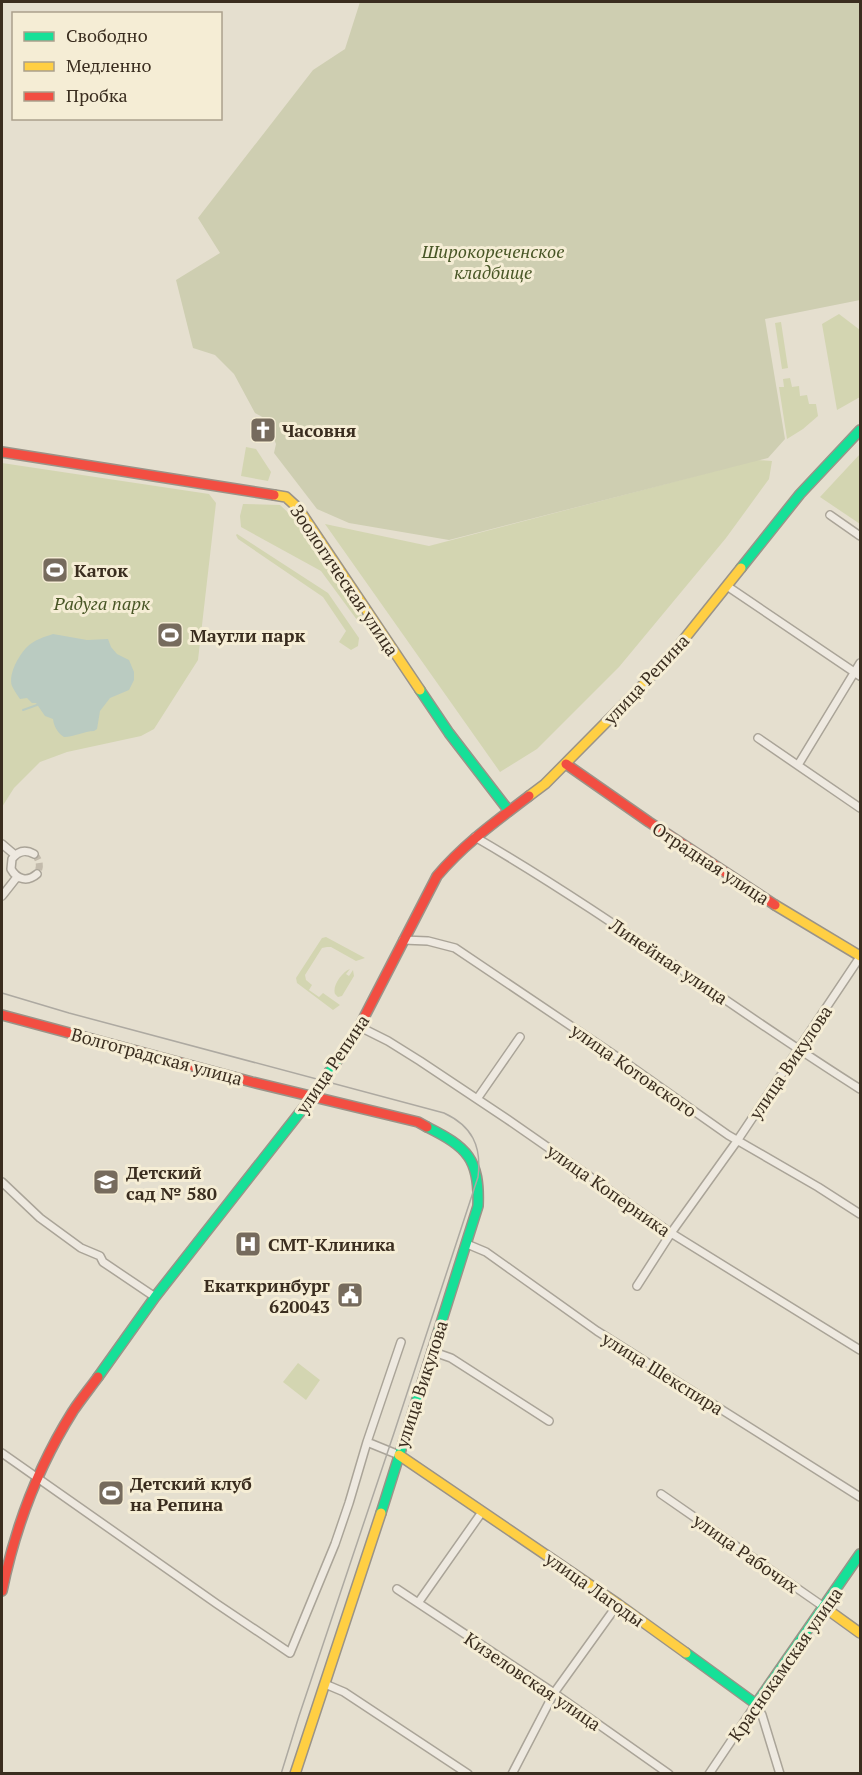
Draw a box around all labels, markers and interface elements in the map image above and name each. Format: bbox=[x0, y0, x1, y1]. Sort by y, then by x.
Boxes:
legend bbox=[12, 12, 222, 120]
text: Свободно bbox=[66, 23, 148, 47]
text: Медленно bbox=[66, 53, 152, 77]
text: Пробка bbox=[66, 83, 128, 107]
park label: Широкореченское кладбище bbox=[421, 239, 564, 284]
church icon: Часовня bbox=[248, 415, 278, 445]
place label: Часовня bbox=[282, 418, 356, 442]
street label: Зоологическая улица bbox=[285, 500, 405, 660]
sports icon: Каток bbox=[40, 555, 70, 585]
place label: Каток bbox=[74, 558, 128, 582]
park label: Радуга парк bbox=[53, 591, 150, 615]
sports icon: Маугли парк bbox=[155, 620, 185, 650]
place label: Маугли парк bbox=[190, 623, 305, 647]
street label: улица Репина bbox=[597, 629, 694, 730]
street label: Отрадная улица bbox=[648, 816, 774, 910]
street label: Линейная улица bbox=[604, 912, 733, 1009]
street label: улица Викулова bbox=[742, 1000, 837, 1125]
street label: улица Репина bbox=[289, 1009, 374, 1119]
street label: улица Котовского bbox=[565, 1017, 702, 1122]
street label: Волгоградская улица bbox=[69, 1022, 245, 1090]
street label: улица Коперника bbox=[541, 1138, 676, 1242]
place label: Детский сад № 580 bbox=[126, 1160, 217, 1205]
school or university icon: Детский сад № 580 bbox=[91, 1167, 121, 1197]
hospital icon: СМТ-Клиника bbox=[233, 1229, 263, 1259]
place label: СМТ-Клиника bbox=[268, 1232, 395, 1256]
place label: Екаткринбург 620043 bbox=[204, 1273, 331, 1318]
public building icon: Екаткринбург 620043 bbox=[335, 1280, 365, 1310]
street label: улица Викулова bbox=[389, 1317, 453, 1452]
street label: улица Шекспира bbox=[597, 1325, 728, 1420]
place label: Детский клуб на Репина bbox=[130, 1471, 252, 1516]
sports icon: Детский клуб на Репина bbox=[96, 1478, 126, 1508]
street label: улица Рабочих bbox=[688, 1507, 804, 1599]
street label: улица Лагоды bbox=[540, 1545, 649, 1632]
street label: Краснокамская улица bbox=[723, 1582, 847, 1746]
street label: Кизеловская улица bbox=[460, 1626, 606, 1736]

